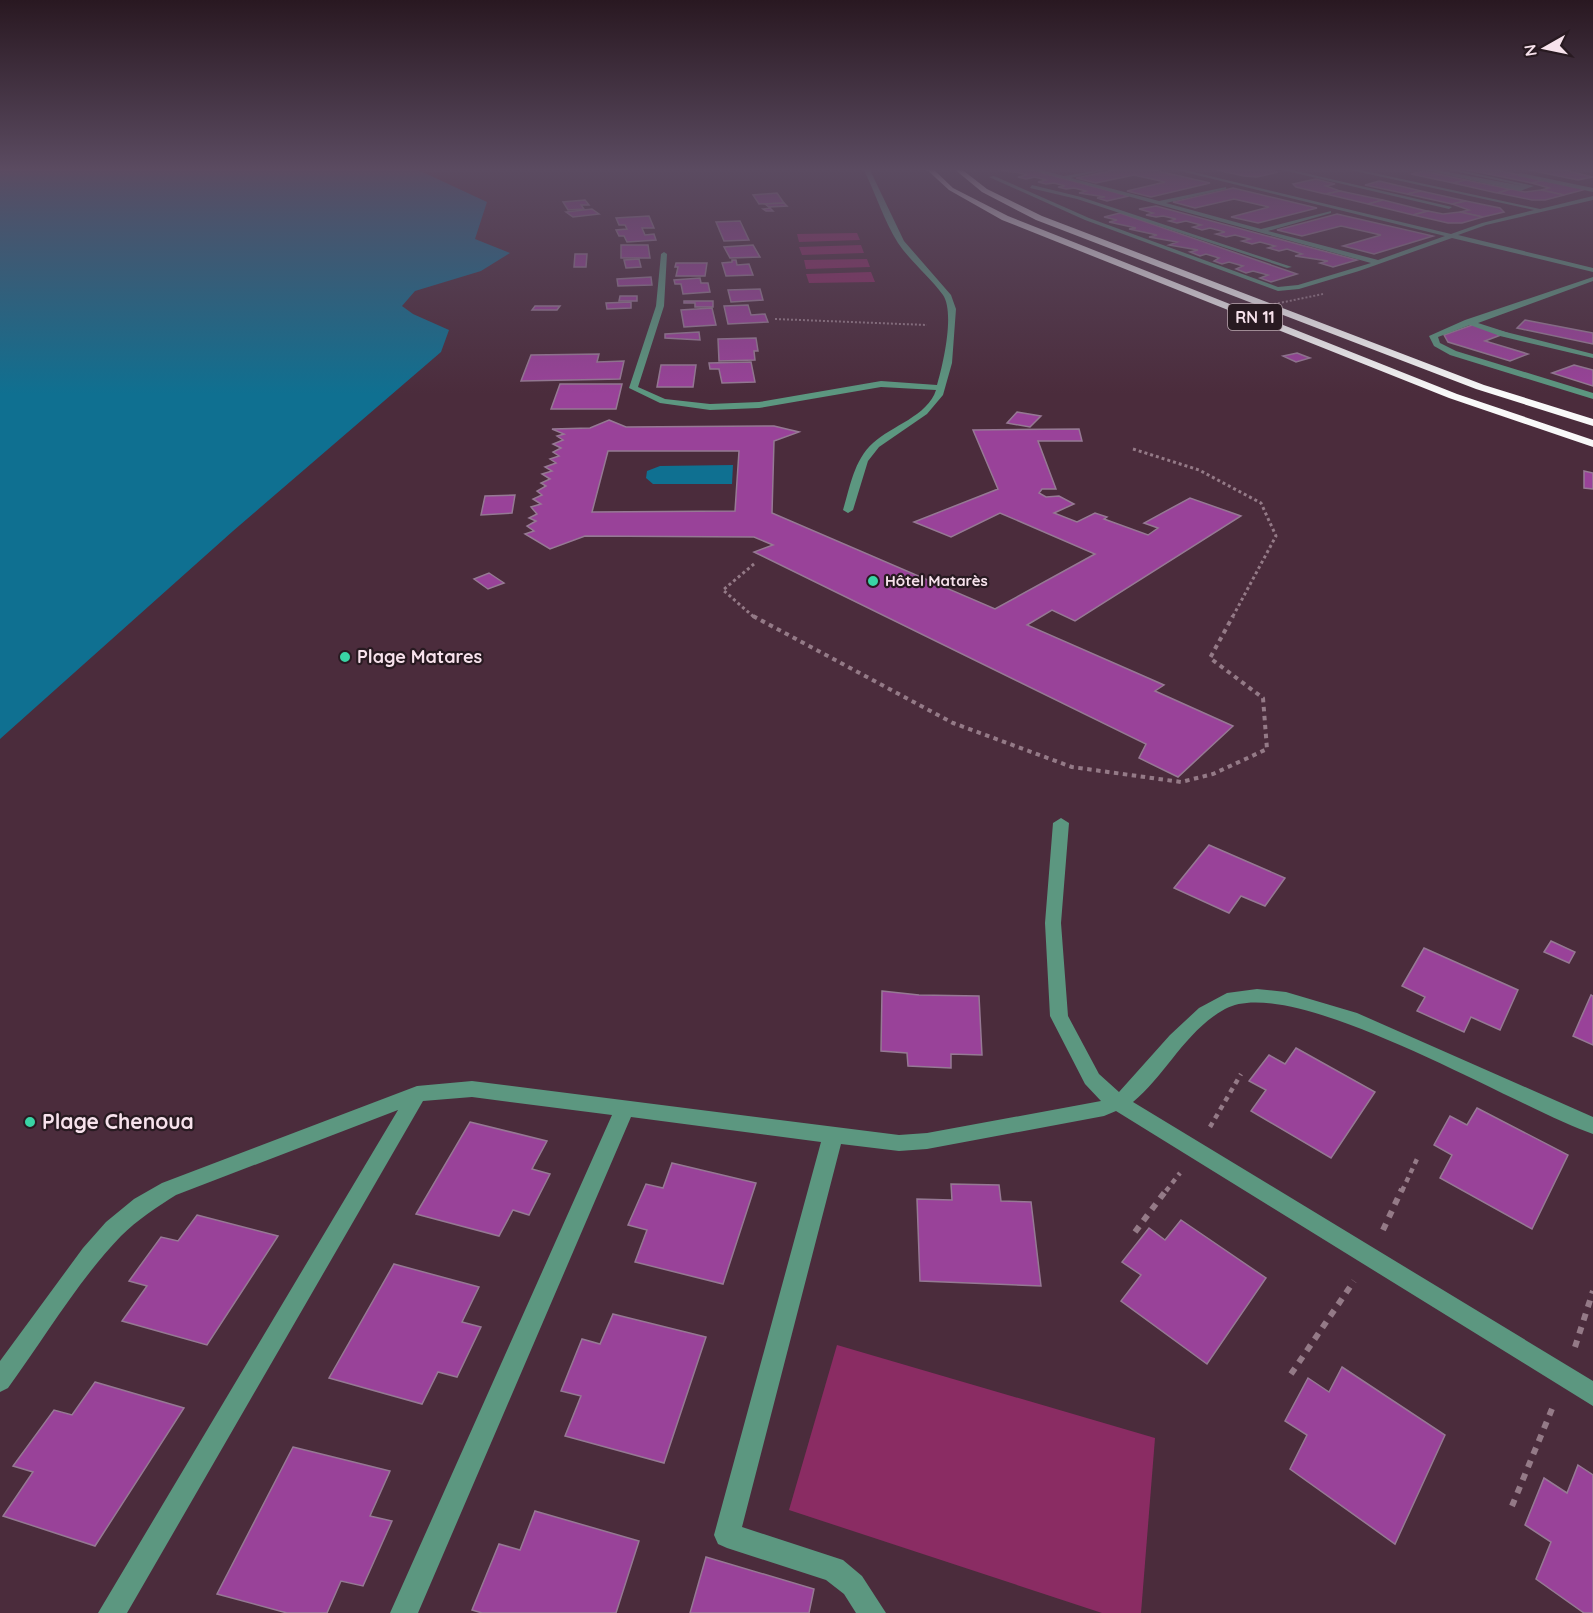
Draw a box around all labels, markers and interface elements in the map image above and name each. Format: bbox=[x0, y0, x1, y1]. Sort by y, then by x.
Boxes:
north arrow bbox=[1515, 18, 1575, 78]
text: N bbox=[1519, 43, 1541, 58]
road number: RN 11 bbox=[1228, 304, 1282, 330]
place label: Hôtel Matarès bbox=[885, 571, 988, 590]
marker: Hôtel Matarès bbox=[866, 574, 880, 588]
place label: Plage Matares bbox=[357, 645, 483, 668]
marker: Plage Matares bbox=[338, 650, 352, 664]
place label: Plage Chenoua bbox=[42, 1108, 194, 1134]
marker: Plage Chenoua bbox=[23, 1115, 37, 1129]

